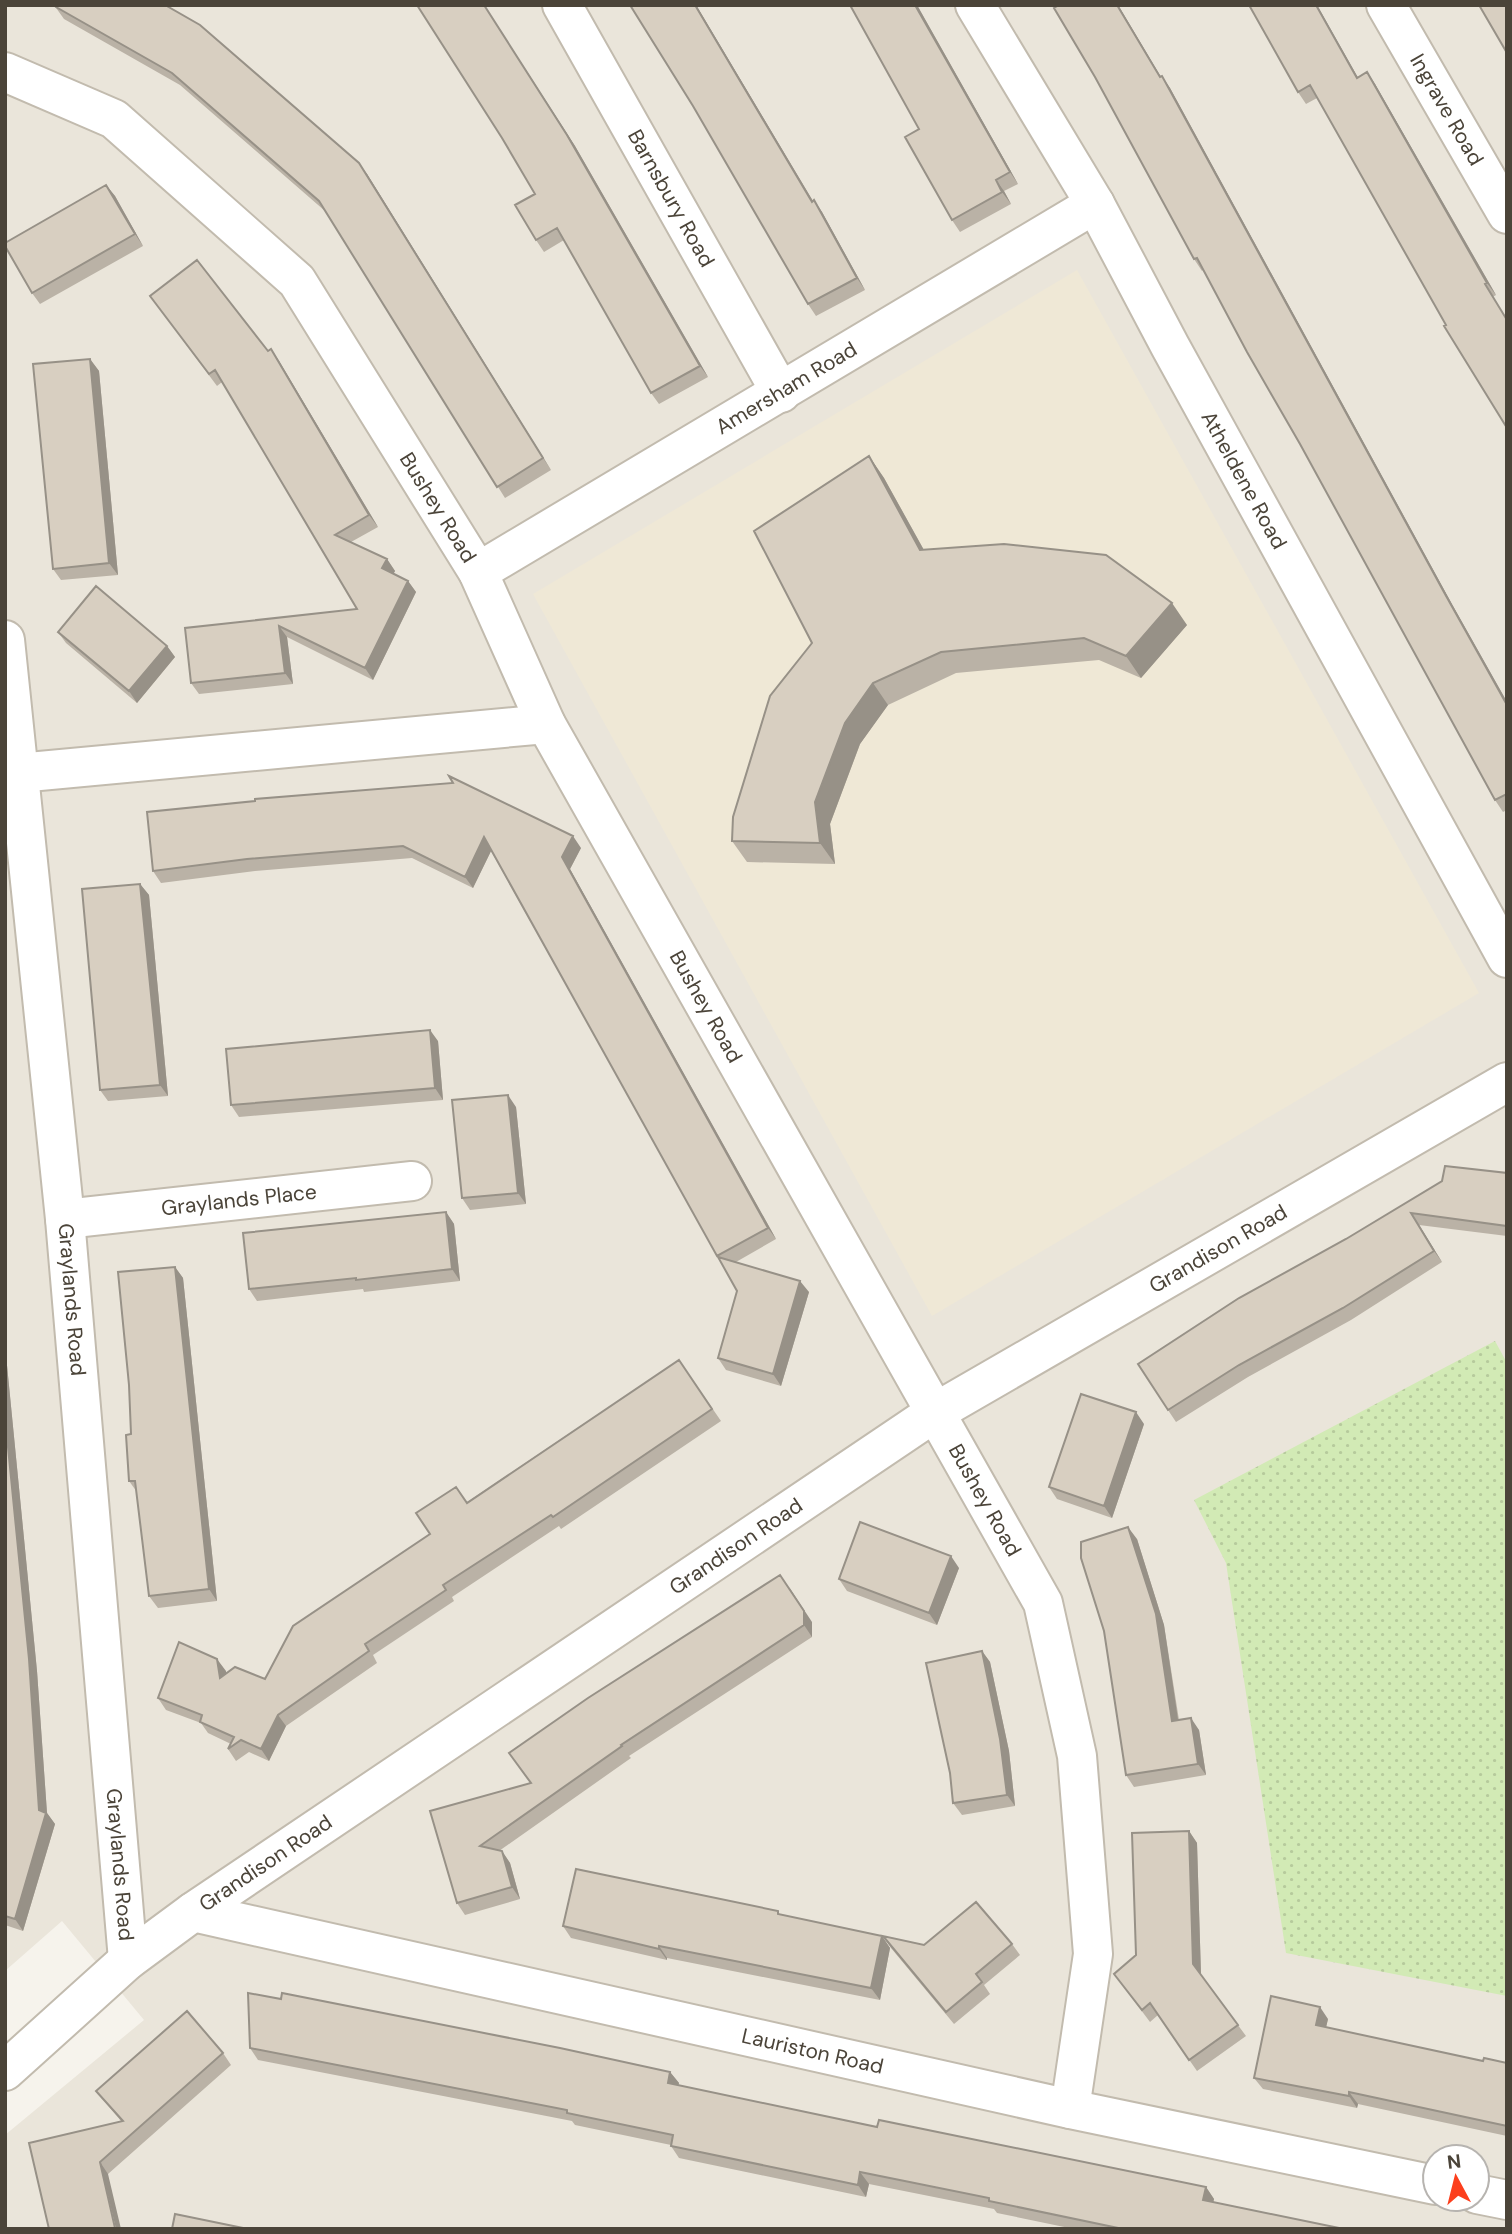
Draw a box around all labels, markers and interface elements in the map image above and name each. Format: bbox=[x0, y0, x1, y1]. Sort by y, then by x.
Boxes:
street label: Ingrave Road bbox=[1403, 49, 1490, 171]
street label: Barnsbury Road bbox=[621, 125, 721, 272]
street label: Amersham Road bbox=[711, 335, 862, 441]
street label: Atheldene Road bbox=[1195, 406, 1293, 554]
street label: Bushey Road bbox=[393, 447, 483, 568]
street label: Bushey Road bbox=[663, 945, 749, 1068]
street label: Graylands Place bbox=[160, 1178, 318, 1222]
street label: Grandison Road bbox=[1144, 1198, 1292, 1300]
street label: Graylands Road bbox=[51, 1222, 92, 1377]
street label: Bushey Road bbox=[942, 1439, 1028, 1562]
street label: Grandison Road bbox=[664, 1492, 808, 1601]
street label: Graylands Road bbox=[99, 1787, 140, 1942]
street label: Grandison Road bbox=[193, 1808, 338, 1918]
street label: Lauriston Road bbox=[739, 2022, 886, 2081]
north arrow bbox=[1421, 2143, 1491, 2213]
text: N bbox=[1446, 2148, 1462, 2175]

